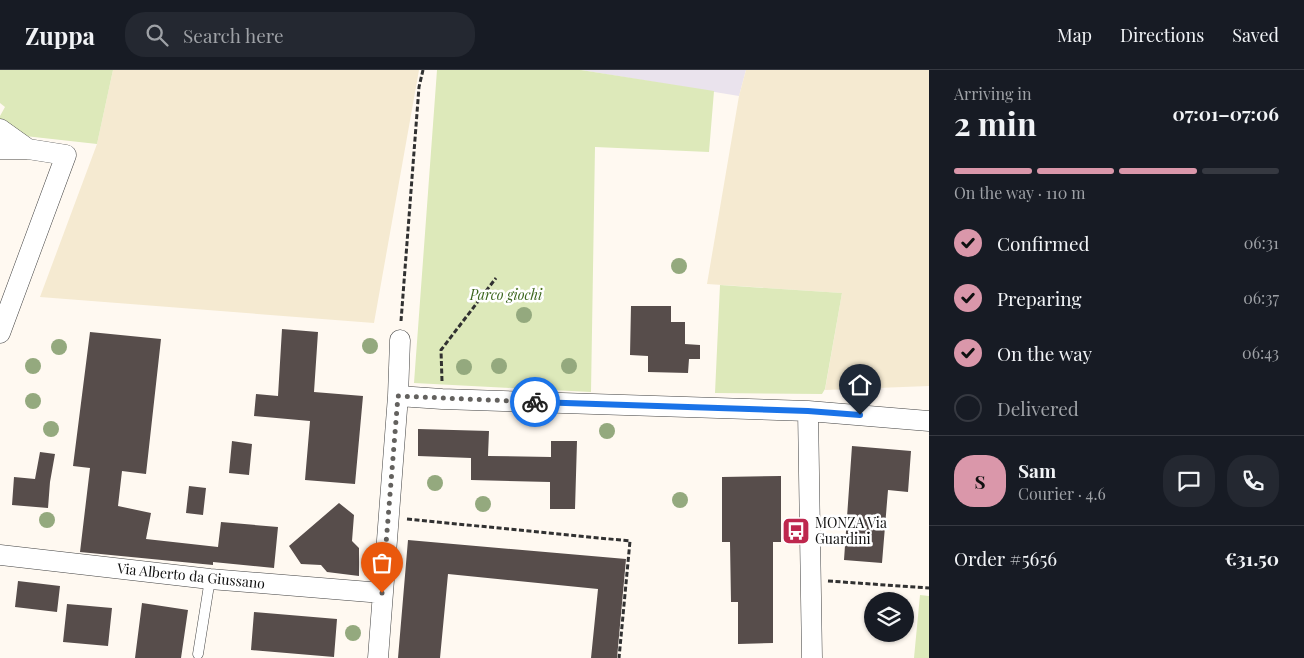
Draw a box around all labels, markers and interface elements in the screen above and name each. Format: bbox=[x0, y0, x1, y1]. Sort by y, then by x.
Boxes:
search box bbox=[125, 12, 475, 57]
text: Zuppa bbox=[25, 19, 95, 51]
icon: search bbox=[143, 21, 171, 49]
text: Search here bbox=[183, 22, 284, 48]
text: Map bbox=[1057, 23, 1092, 47]
text: Directions bbox=[1120, 23, 1204, 47]
text: Saved bbox=[1232, 23, 1279, 47]
text: Arriving in bbox=[954, 83, 1032, 104]
text: 07:01–07:06 bbox=[1172, 100, 1279, 126]
text: 2 min bbox=[954, 101, 1037, 144]
text: On the way · 110 m bbox=[954, 182, 1086, 203]
icon: check bbox=[954, 229, 982, 257]
text: Confirmed bbox=[997, 230, 1090, 256]
text: 06:31 bbox=[1244, 232, 1279, 253]
icon: check bbox=[954, 284, 982, 312]
park label: Parco giochi bbox=[469, 285, 543, 304]
text: Preparing bbox=[997, 285, 1082, 311]
text: 06:37 bbox=[1243, 287, 1279, 308]
icon: check bbox=[954, 339, 982, 367]
text: On the way bbox=[997, 340, 1092, 366]
text: 06:43 bbox=[1242, 342, 1279, 363]
pin bbox=[839, 364, 881, 415]
icon: home bbox=[846, 371, 874, 399]
courier bbox=[510, 377, 560, 427]
icon: bike bbox=[521, 388, 549, 416]
text: Delivered bbox=[997, 395, 1079, 421]
button: chat bbox=[1163, 455, 1215, 507]
button: phone bbox=[1227, 455, 1279, 507]
text: Sam bbox=[1018, 457, 1056, 483]
text: S bbox=[974, 468, 986, 494]
text: Courier · 4.6 bbox=[1018, 483, 1106, 504]
place label: MONZA Via Guardini bbox=[815, 513, 887, 548]
bus stop icon: MONZA Via Guardini bbox=[781, 516, 811, 546]
pin bbox=[361, 542, 403, 593]
text: Order #5656 bbox=[954, 545, 1057, 571]
text: €31.50 bbox=[1225, 545, 1279, 571]
icon: bag bbox=[368, 549, 396, 577]
street label: Via Alberto da Giussano bbox=[115, 558, 266, 593]
map controls bbox=[864, 592, 914, 642]
button: layers bbox=[864, 592, 914, 642]

